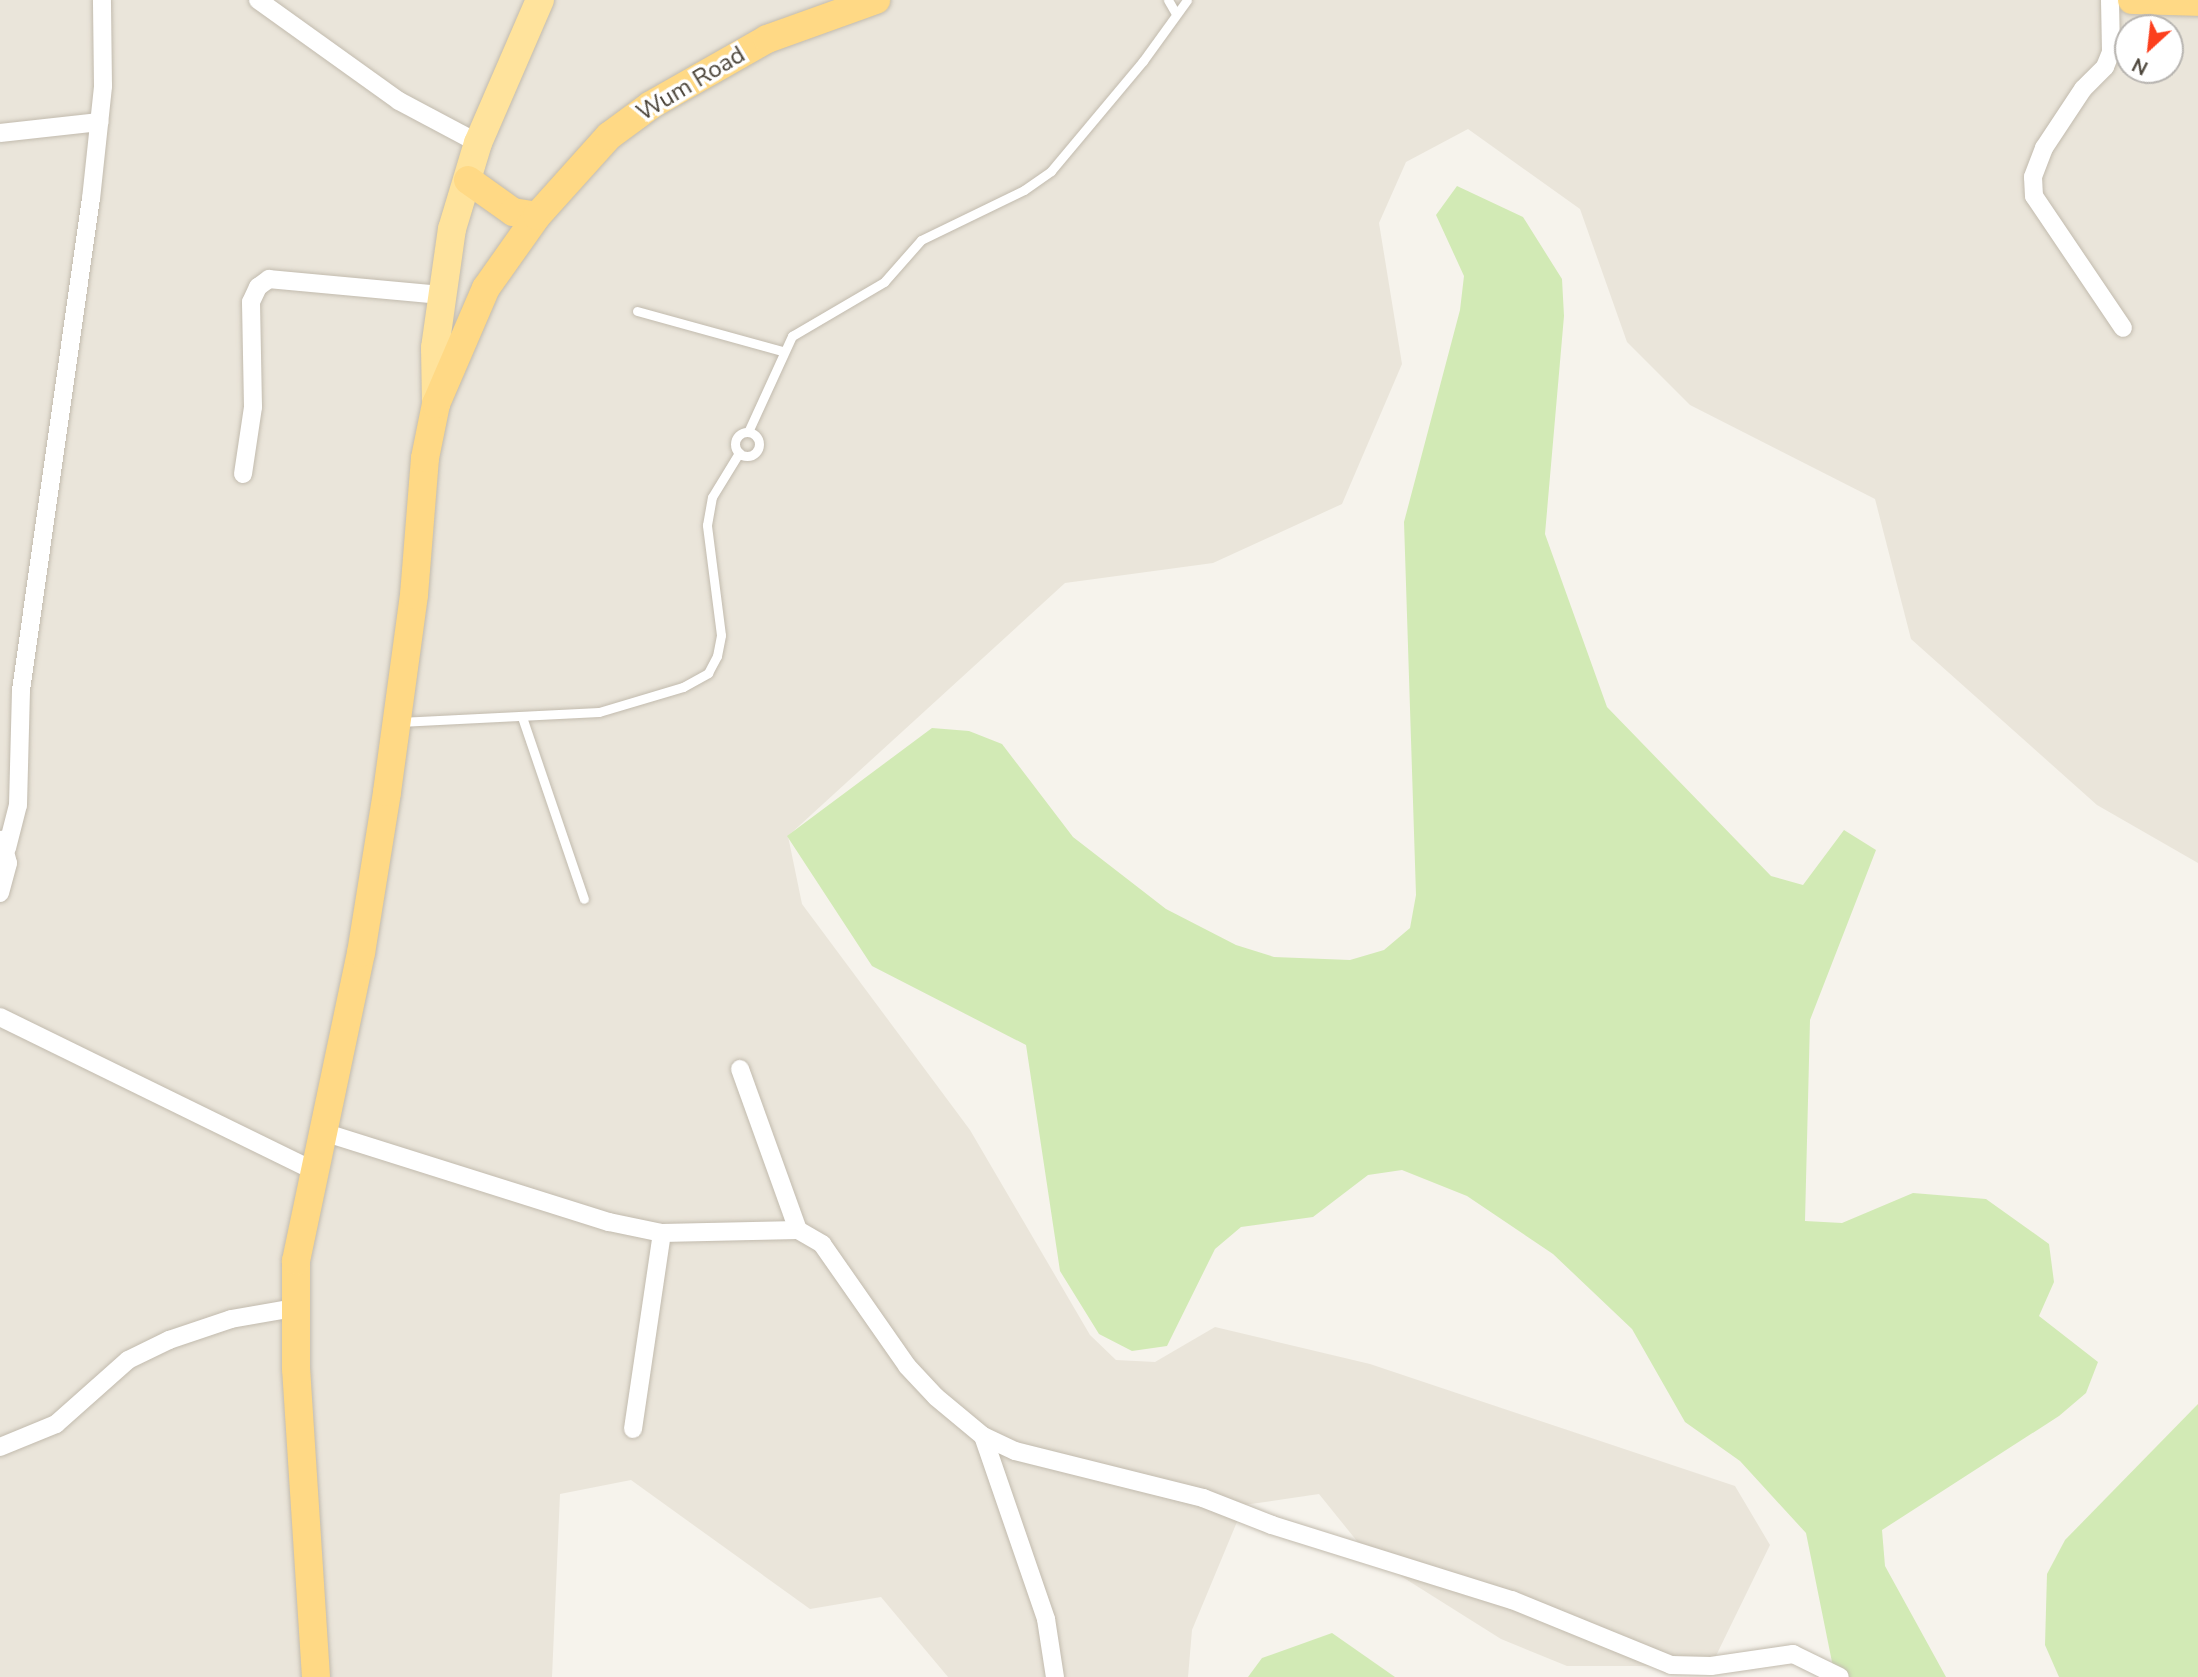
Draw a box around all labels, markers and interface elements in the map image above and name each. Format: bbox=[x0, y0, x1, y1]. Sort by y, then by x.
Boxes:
north arrow bbox=[2114, 14, 2184, 84]
street label: Wum Road bbox=[632, 40, 750, 128]
text: N bbox=[2128, 51, 2153, 81]

